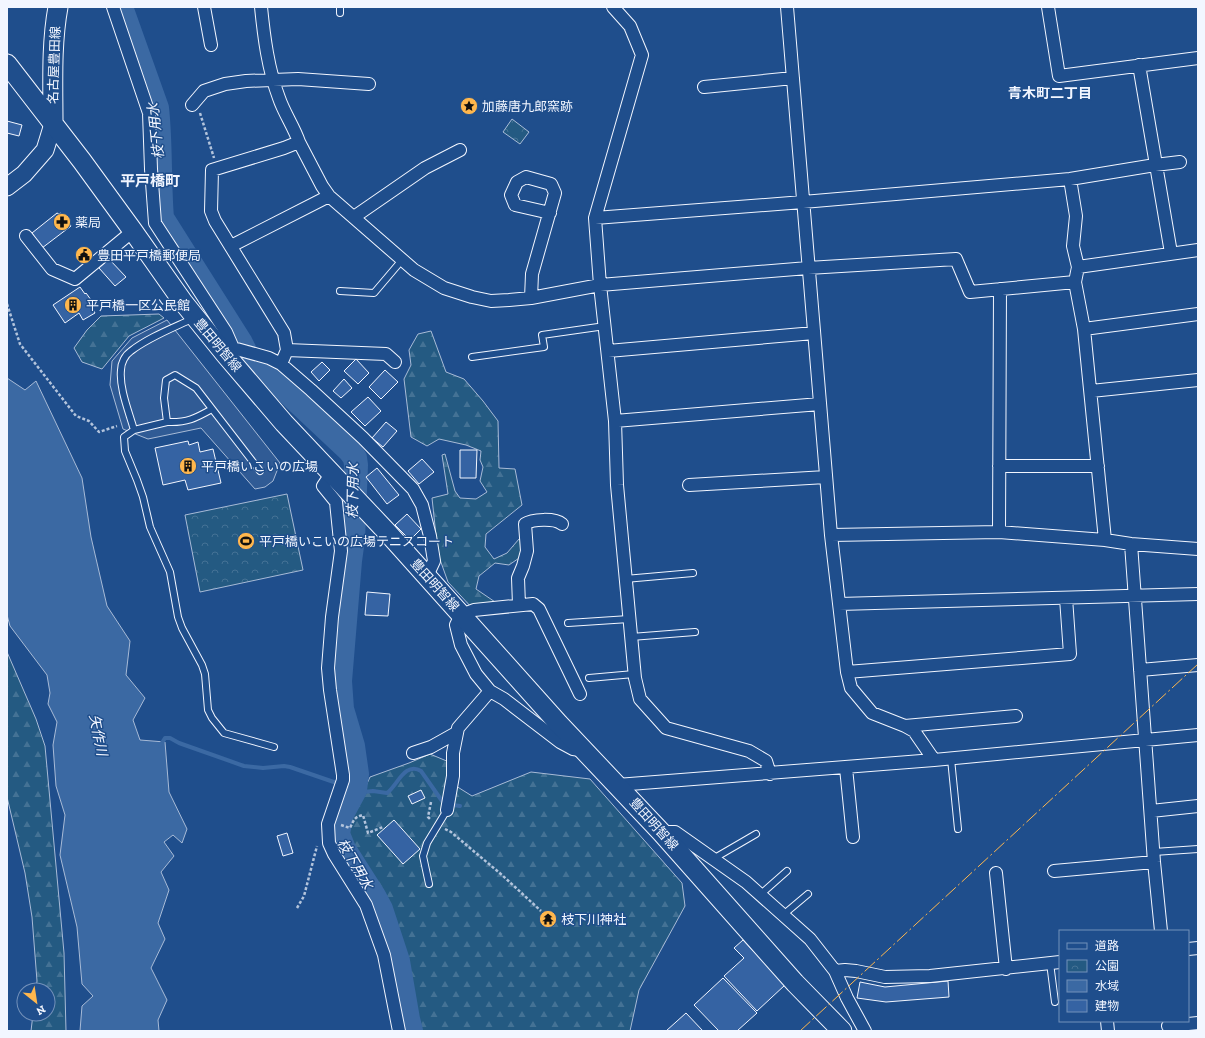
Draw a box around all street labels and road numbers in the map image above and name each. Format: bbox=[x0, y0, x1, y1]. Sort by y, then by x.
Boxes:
street label: 名古屋豊田線 bbox=[45, 26, 63, 104]
street label: 豊田明智線 bbox=[191, 315, 245, 375]
street label: 豊田明智線 bbox=[408, 556, 462, 614]
street label: 豊田明智線 bbox=[627, 795, 681, 853]

